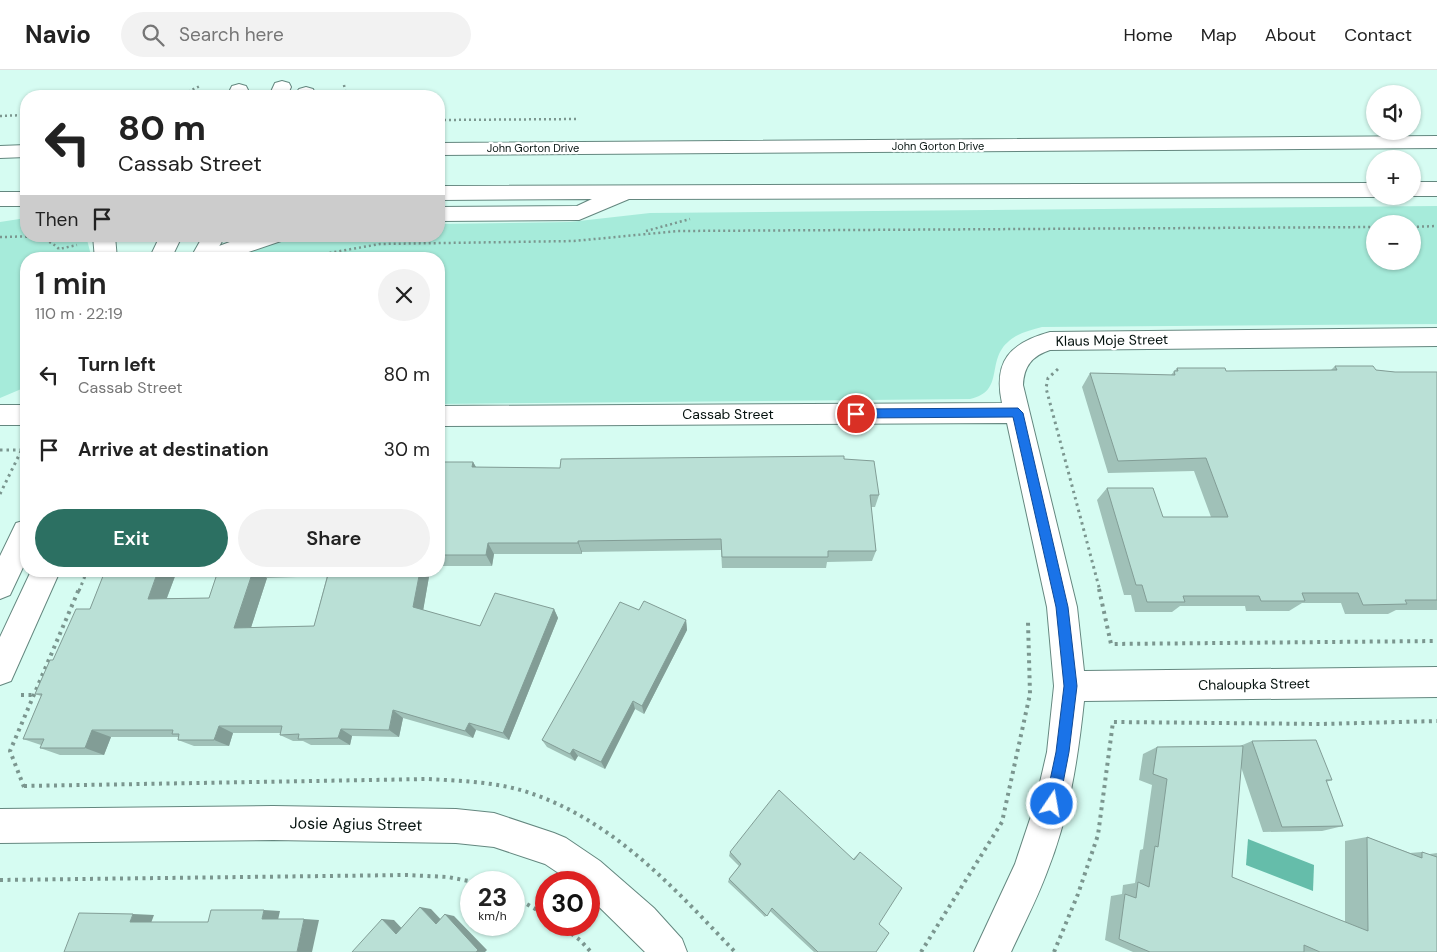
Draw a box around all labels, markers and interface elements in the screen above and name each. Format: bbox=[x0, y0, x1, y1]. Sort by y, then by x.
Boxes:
search box bbox=[121, 12, 471, 57]
text: Navio bbox=[25, 19, 91, 50]
icon: search bbox=[139, 21, 167, 49]
text: Search here bbox=[179, 22, 284, 47]
text: Home bbox=[1123, 23, 1173, 47]
text: Map bbox=[1201, 23, 1237, 47]
text: About bbox=[1265, 23, 1316, 47]
text: Contact bbox=[1344, 23, 1412, 47]
map controls bbox=[1366, 85, 1421, 270]
button: sound bbox=[1366, 85, 1421, 140]
text: 80 m bbox=[118, 105, 206, 151]
icon: left bbox=[35, 110, 100, 175]
street label: John Gorton Drive bbox=[892, 139, 984, 153]
street label: John Gorton Drive bbox=[487, 141, 579, 155]
text: Cassab Street bbox=[118, 149, 262, 178]
button: + bbox=[1366, 150, 1421, 205]
icon: arrive bbox=[88, 205, 116, 233]
text: Then bbox=[35, 207, 78, 232]
button: − bbox=[1366, 215, 1421, 270]
text: 1 min bbox=[35, 264, 107, 303]
button: close bbox=[378, 269, 430, 321]
text: 110 m · 22:19 bbox=[35, 303, 123, 324]
street label: Klaus Moje Street bbox=[1056, 330, 1168, 350]
text: Turn left bbox=[78, 352, 156, 377]
icon: left bbox=[35, 361, 63, 389]
text: 80 m bbox=[383, 362, 430, 387]
text: Cassab Street bbox=[78, 377, 183, 398]
pin bbox=[835, 393, 877, 435]
icon: arrive bbox=[842, 400, 870, 428]
street label: Cassab Street bbox=[682, 405, 774, 423]
icon: arrive bbox=[35, 436, 63, 464]
text: Arrive at destination bbox=[78, 437, 269, 462]
text: 30 m bbox=[384, 437, 430, 462]
button: Exit bbox=[35, 509, 228, 567]
button: Share bbox=[238, 509, 430, 567]
street label: Chaloupka Street bbox=[1198, 674, 1310, 694]
position arrow bbox=[1025, 777, 1077, 829]
street label: Josie Agius Street bbox=[289, 812, 423, 836]
speed limit sign: 30 bbox=[535, 871, 600, 936]
text: 23 bbox=[478, 881, 507, 914]
text: km/h bbox=[478, 908, 507, 924]

